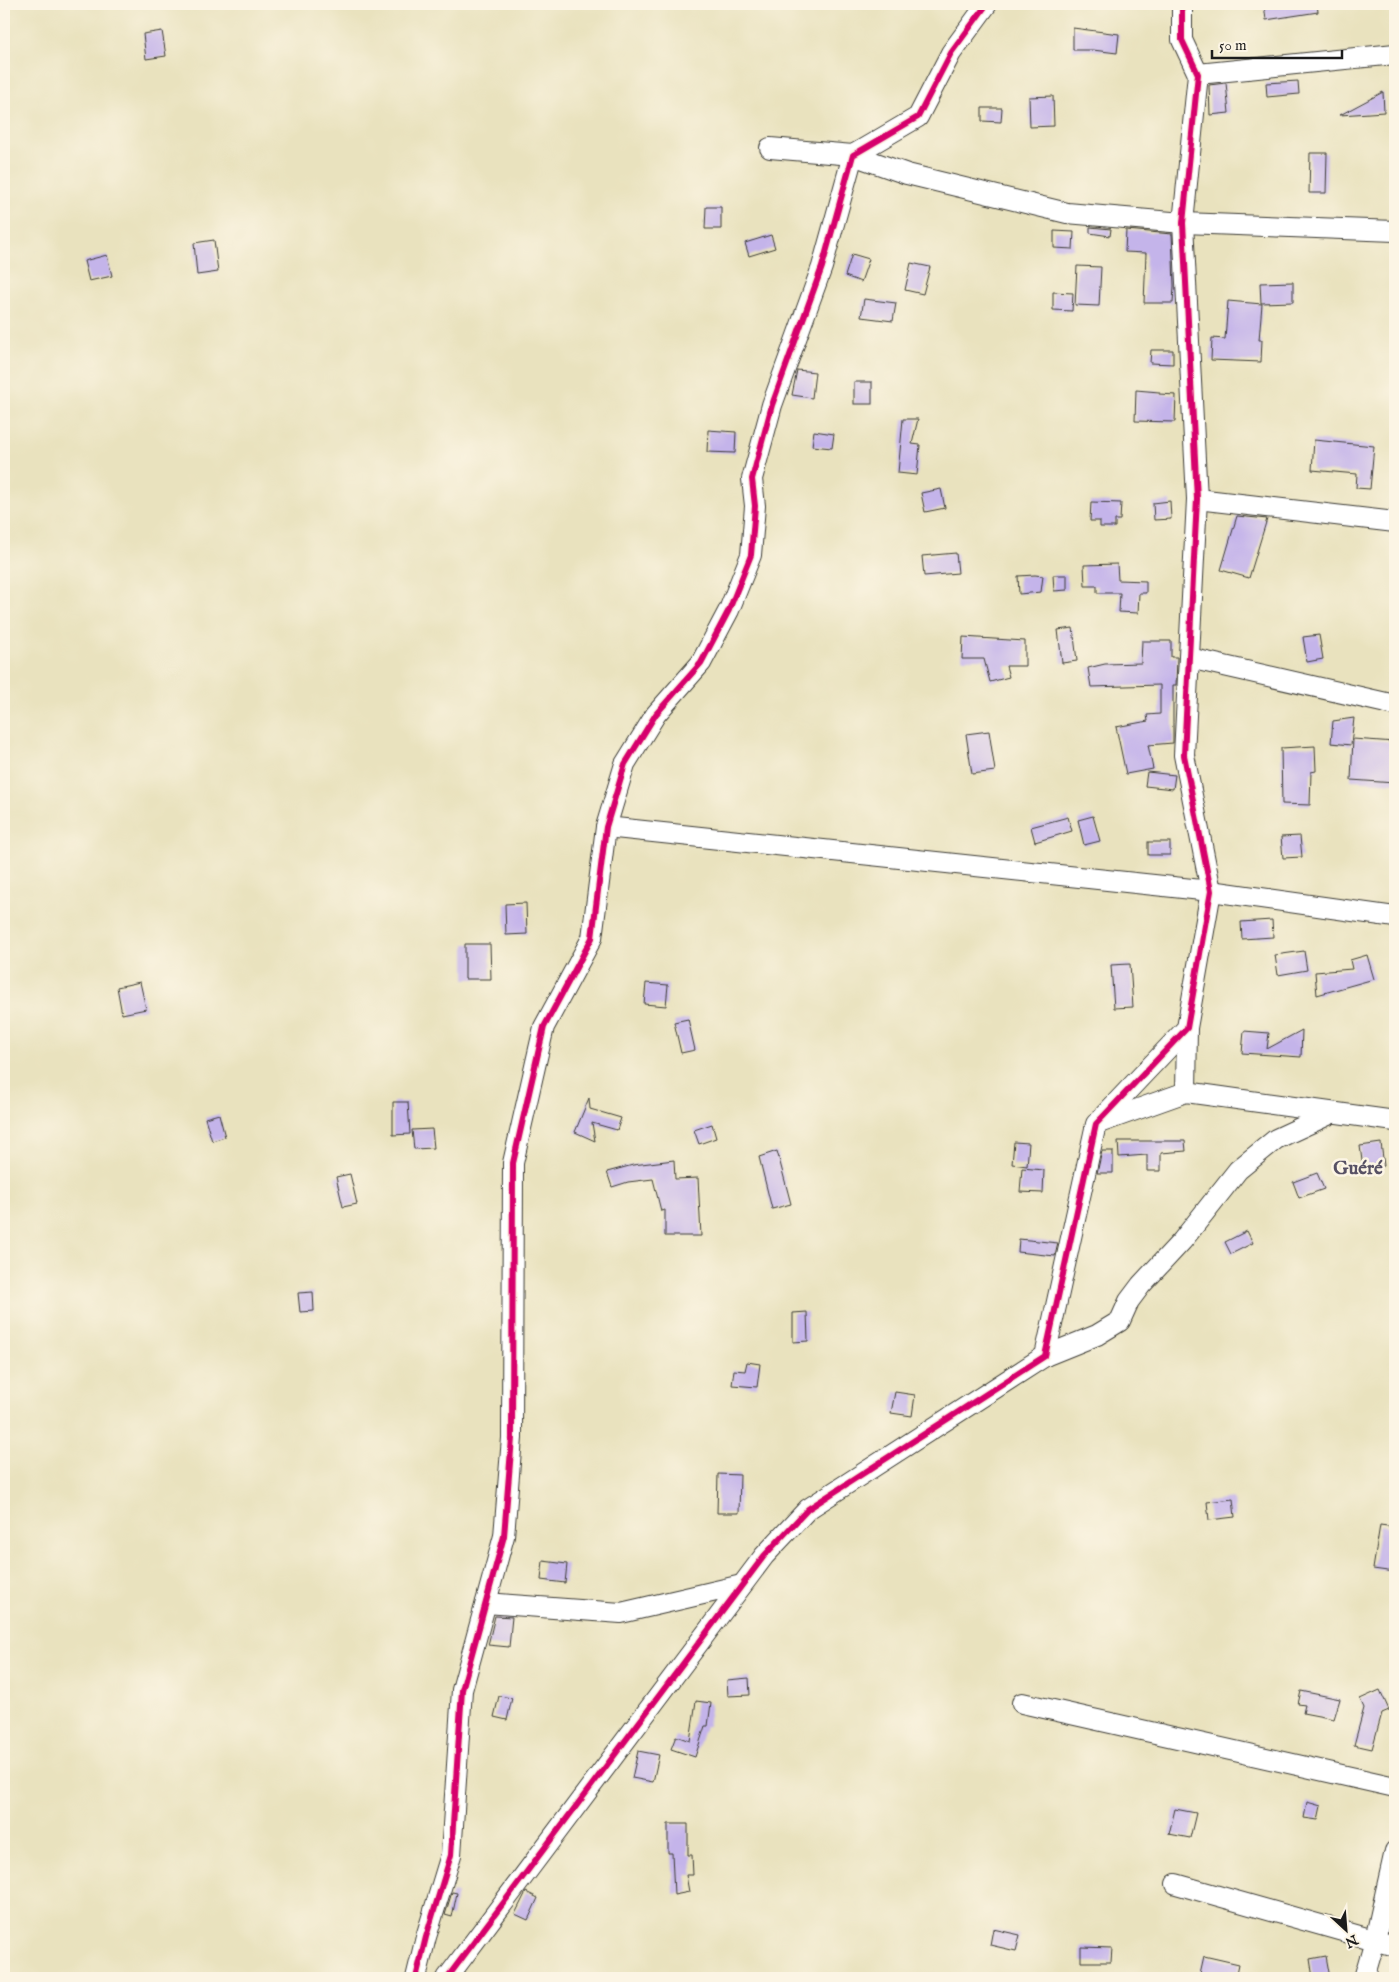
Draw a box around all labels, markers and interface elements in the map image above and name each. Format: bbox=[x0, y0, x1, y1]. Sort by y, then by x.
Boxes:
scale bar bbox=[1212, 28, 1342, 60]
text: 50 m bbox=[1219, 36, 1247, 55]
district label: Guéré bbox=[1333, 1157, 1383, 1181]
north arrow bbox=[1322, 1904, 1372, 1954]
text: N bbox=[1342, 1930, 1362, 1952]

